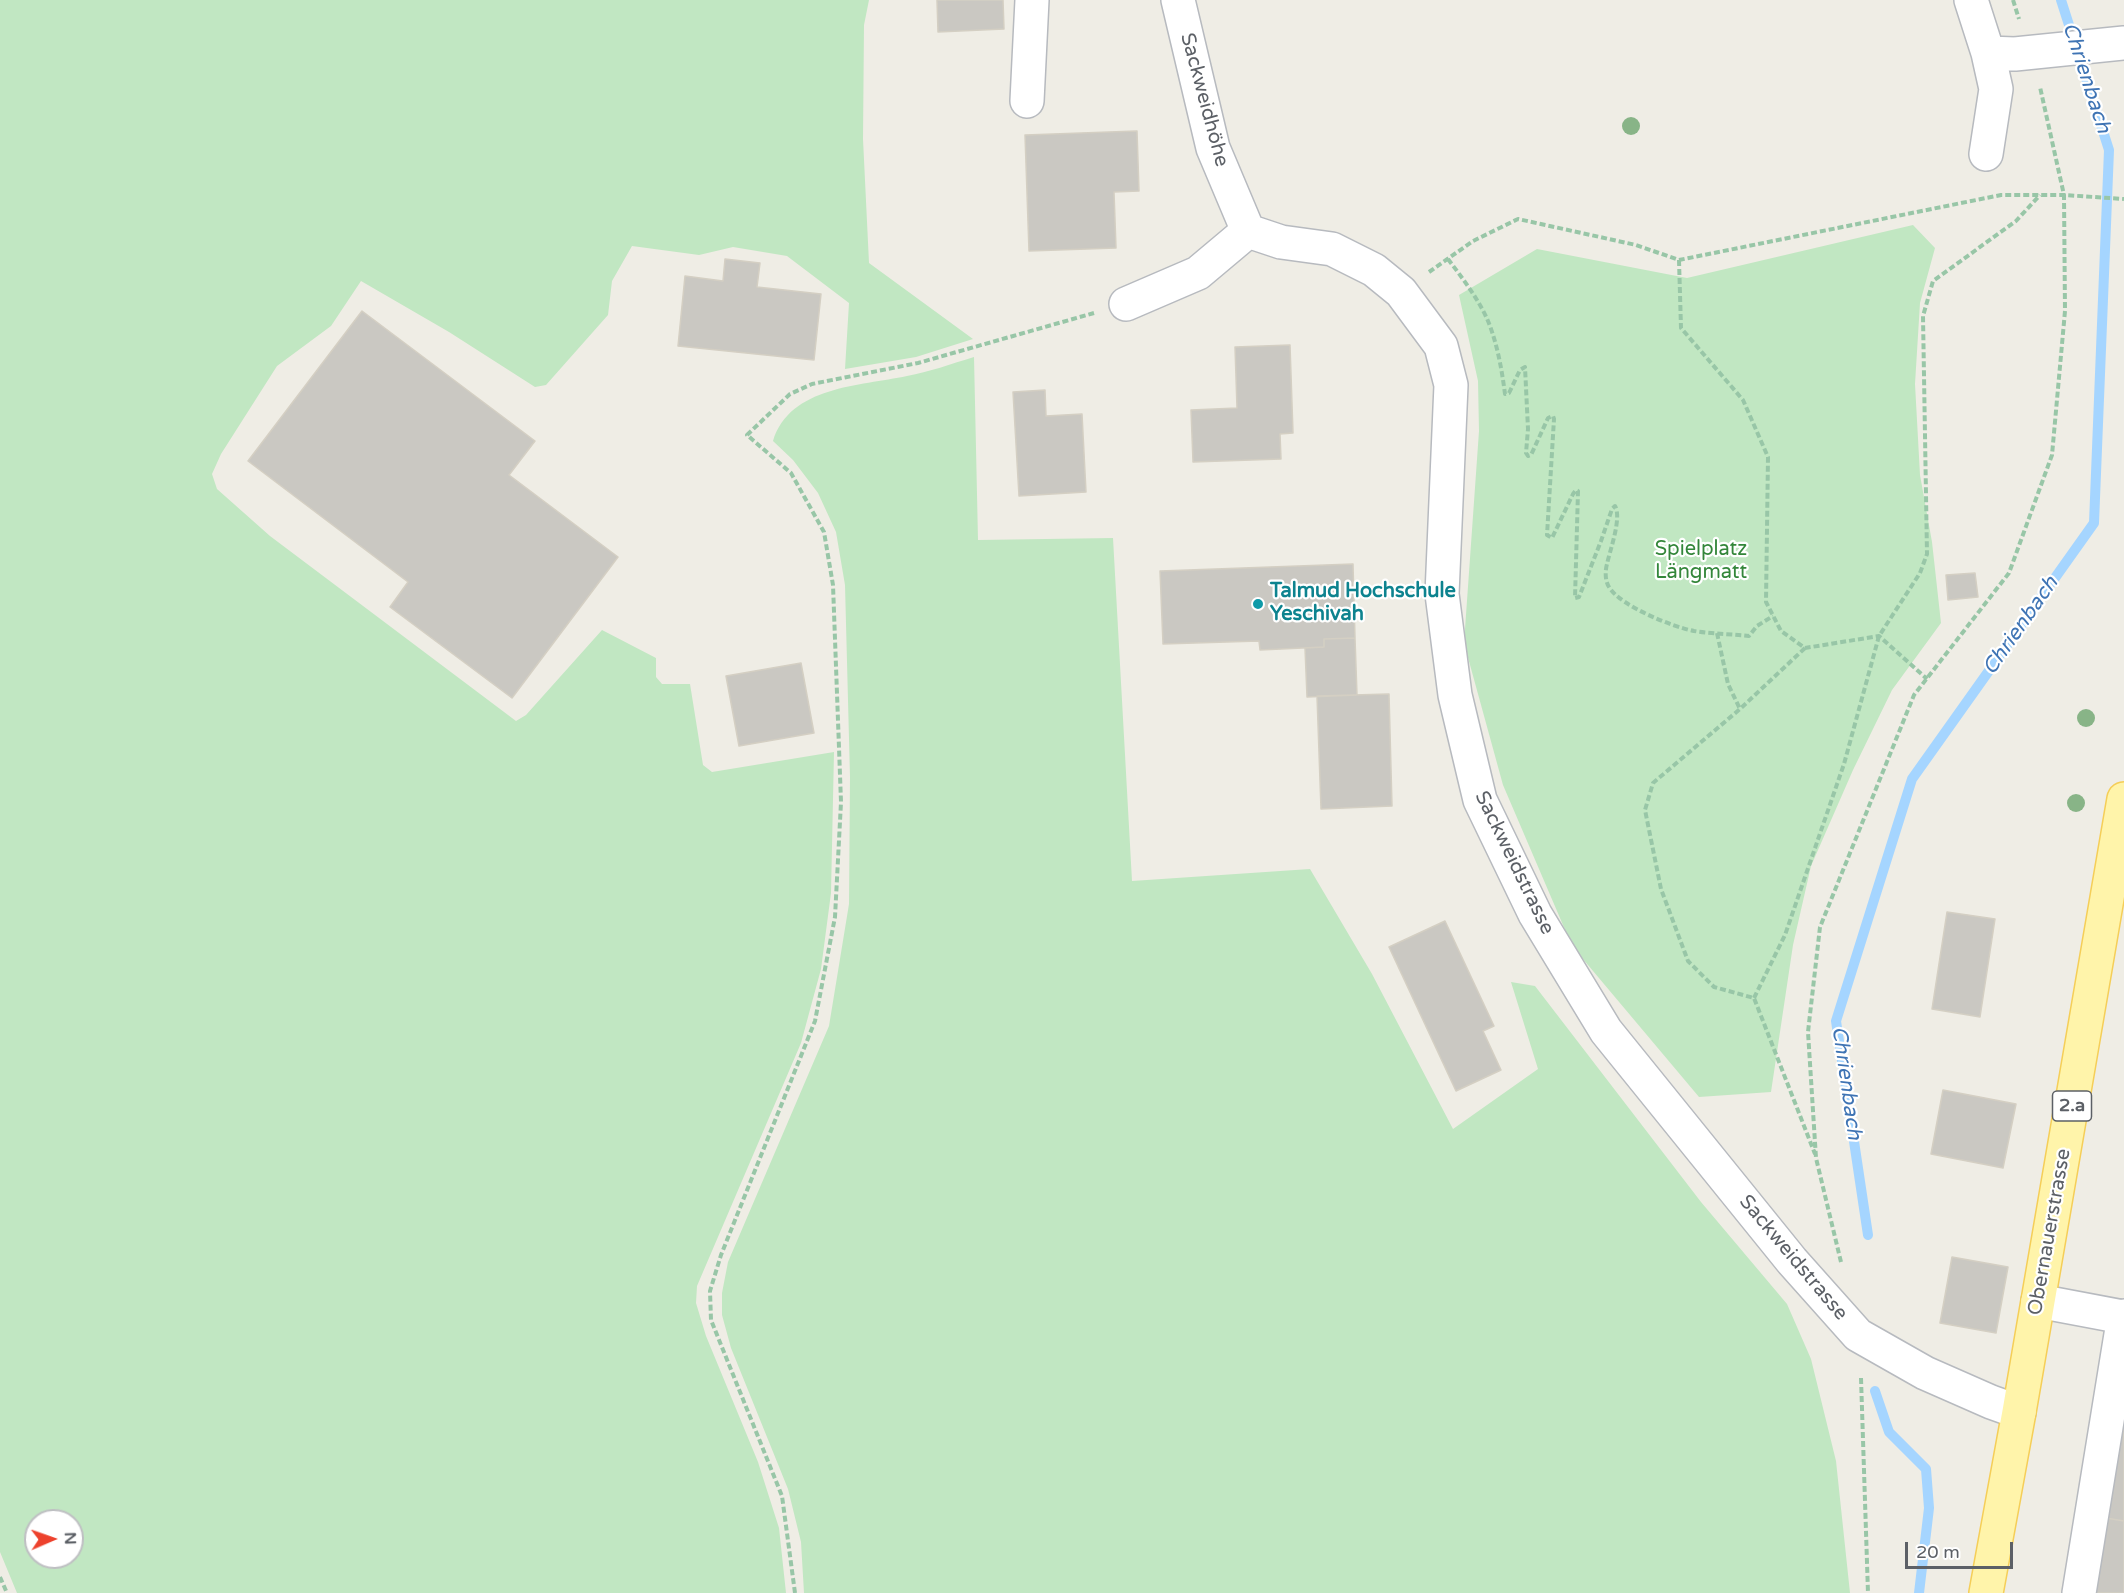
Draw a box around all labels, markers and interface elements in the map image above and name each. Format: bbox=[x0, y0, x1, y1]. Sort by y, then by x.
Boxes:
water label: Chrienbach bbox=[2056, 20, 2116, 136]
street label: Sackweidhöhe bbox=[1175, 30, 1233, 170]
park label: Spielplatz Längmatt bbox=[1655, 538, 1747, 585]
water label: Chrienbach bbox=[1978, 572, 2064, 680]
place label: Talmud Hochschule Yeschivah bbox=[1270, 580, 1456, 627]
marker: Talmud Hochschule Yeschivah bbox=[1251, 597, 1265, 611]
street label: Sackweidstrasse bbox=[1469, 787, 1559, 939]
water label: Chrienbach bbox=[1826, 1025, 1866, 1141]
road number: 2.a bbox=[2052, 1091, 2092, 1121]
street label: Obernauerstrasse bbox=[2024, 1147, 2076, 1317]
street label: Sackweidstrasse bbox=[1734, 1190, 1852, 1326]
north arrow bbox=[24, 1509, 84, 1569]
scale bar bbox=[1908, 1530, 2016, 1568]
text: N bbox=[60, 1532, 80, 1545]
text: 20 m bbox=[1916, 1541, 1960, 1563]

